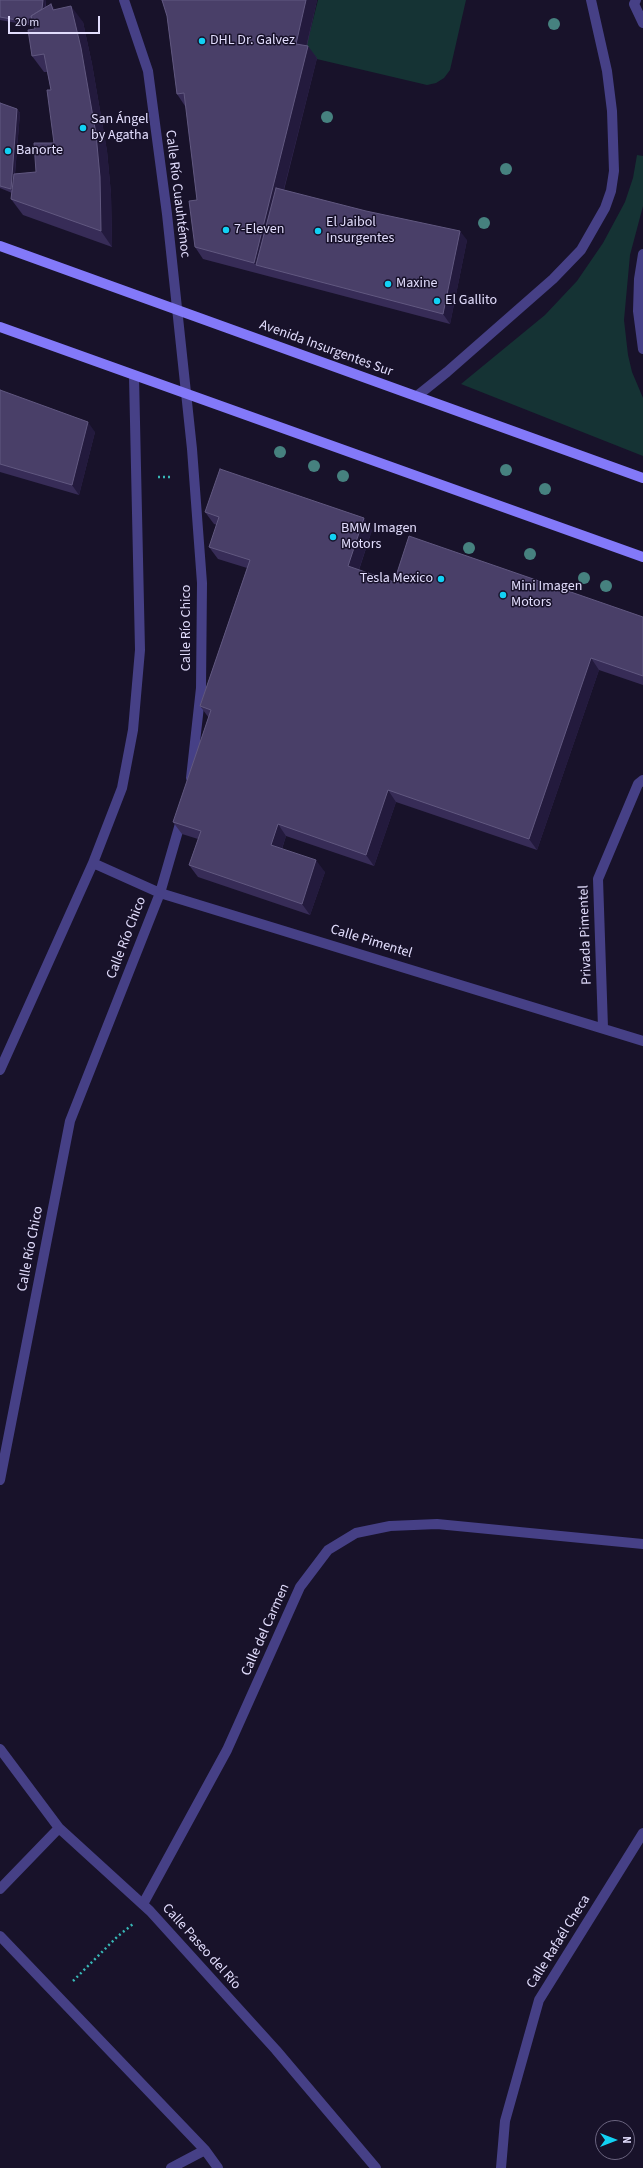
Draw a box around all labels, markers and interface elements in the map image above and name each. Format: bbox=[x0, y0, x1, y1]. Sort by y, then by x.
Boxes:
scale bar bbox=[10, 8, 102, 34]
text: 20 m bbox=[15, 14, 39, 31]
place label: DHL Dr. Galvez bbox=[210, 33, 295, 49]
marker: DHL Dr. Galvez bbox=[197, 36, 207, 46]
place label: San Ángel by Agatha bbox=[91, 112, 149, 144]
marker: San Ángel by Agatha bbox=[78, 123, 88, 133]
street label: Calle Río Cuauhtémoc bbox=[161, 129, 193, 259]
place label: Banorte bbox=[16, 143, 63, 159]
marker: Banorte bbox=[3, 146, 13, 156]
place label: El Jaibol Insurgentes bbox=[326, 215, 394, 248]
place label: 7-Eleven bbox=[234, 222, 284, 238]
marker: 7-Eleven bbox=[221, 225, 231, 235]
marker: El Jaibol Insurgentes bbox=[313, 226, 323, 236]
place label: Maxine bbox=[396, 276, 438, 292]
marker: Maxine bbox=[383, 279, 393, 289]
place label: El Gallito bbox=[445, 293, 497, 309]
marker: El Gallito bbox=[432, 296, 442, 306]
street label: Avenida Insurgentes Sur bbox=[257, 317, 395, 381]
place label: BMW Imagen Motors bbox=[341, 521, 417, 554]
marker: BMW Imagen Motors bbox=[328, 532, 338, 542]
place label: Tesla Mexico bbox=[360, 571, 433, 587]
marker: Tesla Mexico bbox=[436, 574, 446, 584]
place label: Mini Imagen Motors bbox=[511, 579, 582, 612]
street label: Calle Río Chico bbox=[179, 585, 195, 671]
marker: Mini Imagen Motors bbox=[498, 590, 508, 600]
street label: Privada Pimentel bbox=[576, 885, 596, 985]
street label: Calle Río Chico bbox=[104, 895, 150, 981]
street label: Calle Pimentel bbox=[328, 922, 414, 962]
street label: Calle Río Chico bbox=[15, 1205, 47, 1293]
street label: Calle del Carmen bbox=[238, 1581, 294, 1679]
street label: Calle Rafaél Checa bbox=[524, 1892, 594, 1992]
street label: Calle Paseo del Río bbox=[158, 1901, 244, 1993]
north arrow bbox=[595, 2120, 635, 2160]
text: N bbox=[619, 2136, 634, 2144]

